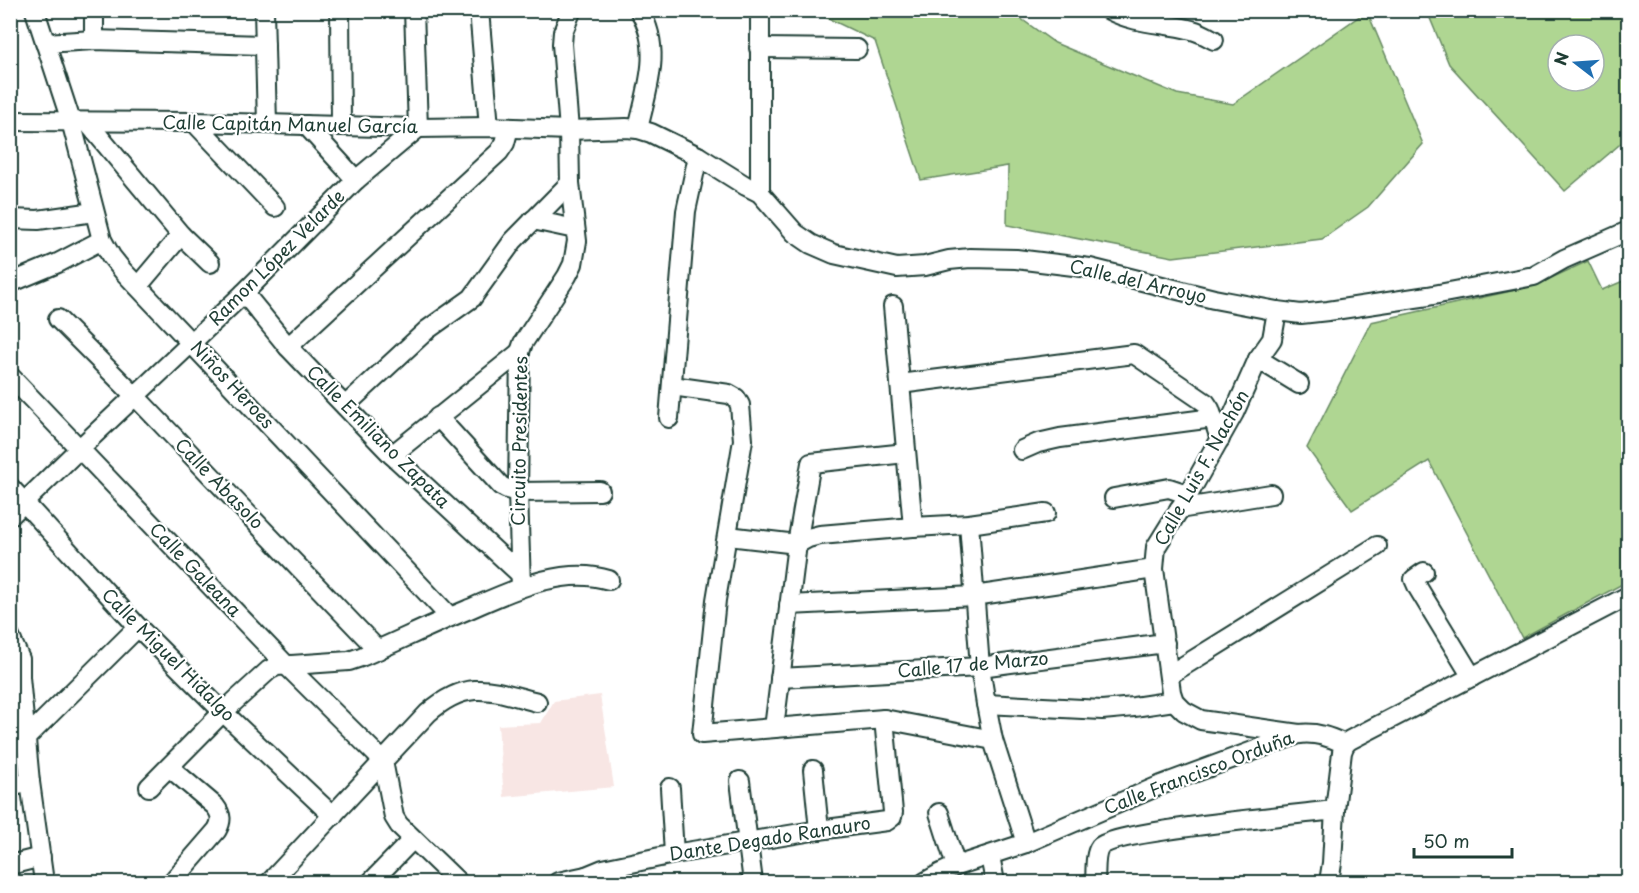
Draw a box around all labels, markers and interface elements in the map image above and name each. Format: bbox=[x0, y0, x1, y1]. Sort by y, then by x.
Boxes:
north arrow bbox=[1546, 33, 1606, 93]
text: N bbox=[1547, 49, 1574, 68]
street label: Calle Capitán Manuel García bbox=[162, 108, 419, 139]
street label: Ramon López Velarde bbox=[202, 183, 350, 331]
street label: Calle del Arroyo bbox=[1067, 252, 1210, 309]
street label: Niños Heroes bbox=[185, 334, 281, 434]
street label: Circuito Presidentes bbox=[504, 356, 533, 526]
street label: Calle Emiliano Zapata bbox=[301, 358, 457, 514]
street label: Calle Luis F. Nachón bbox=[1147, 384, 1255, 550]
street label: Calle Abasolo bbox=[169, 431, 271, 535]
street label: Calle Galeana bbox=[144, 516, 249, 623]
street label: Calle Miguel Hidalgo bbox=[96, 581, 242, 727]
street label: Calle 17 de Marzo bbox=[896, 643, 1049, 684]
street label: Calle Francisco Orduña bbox=[1100, 723, 1298, 820]
street label: Dante Degado Ranauro bbox=[667, 808, 872, 867]
scale bar bbox=[1414, 821, 1512, 859]
text: 50 m bbox=[1423, 827, 1470, 854]

